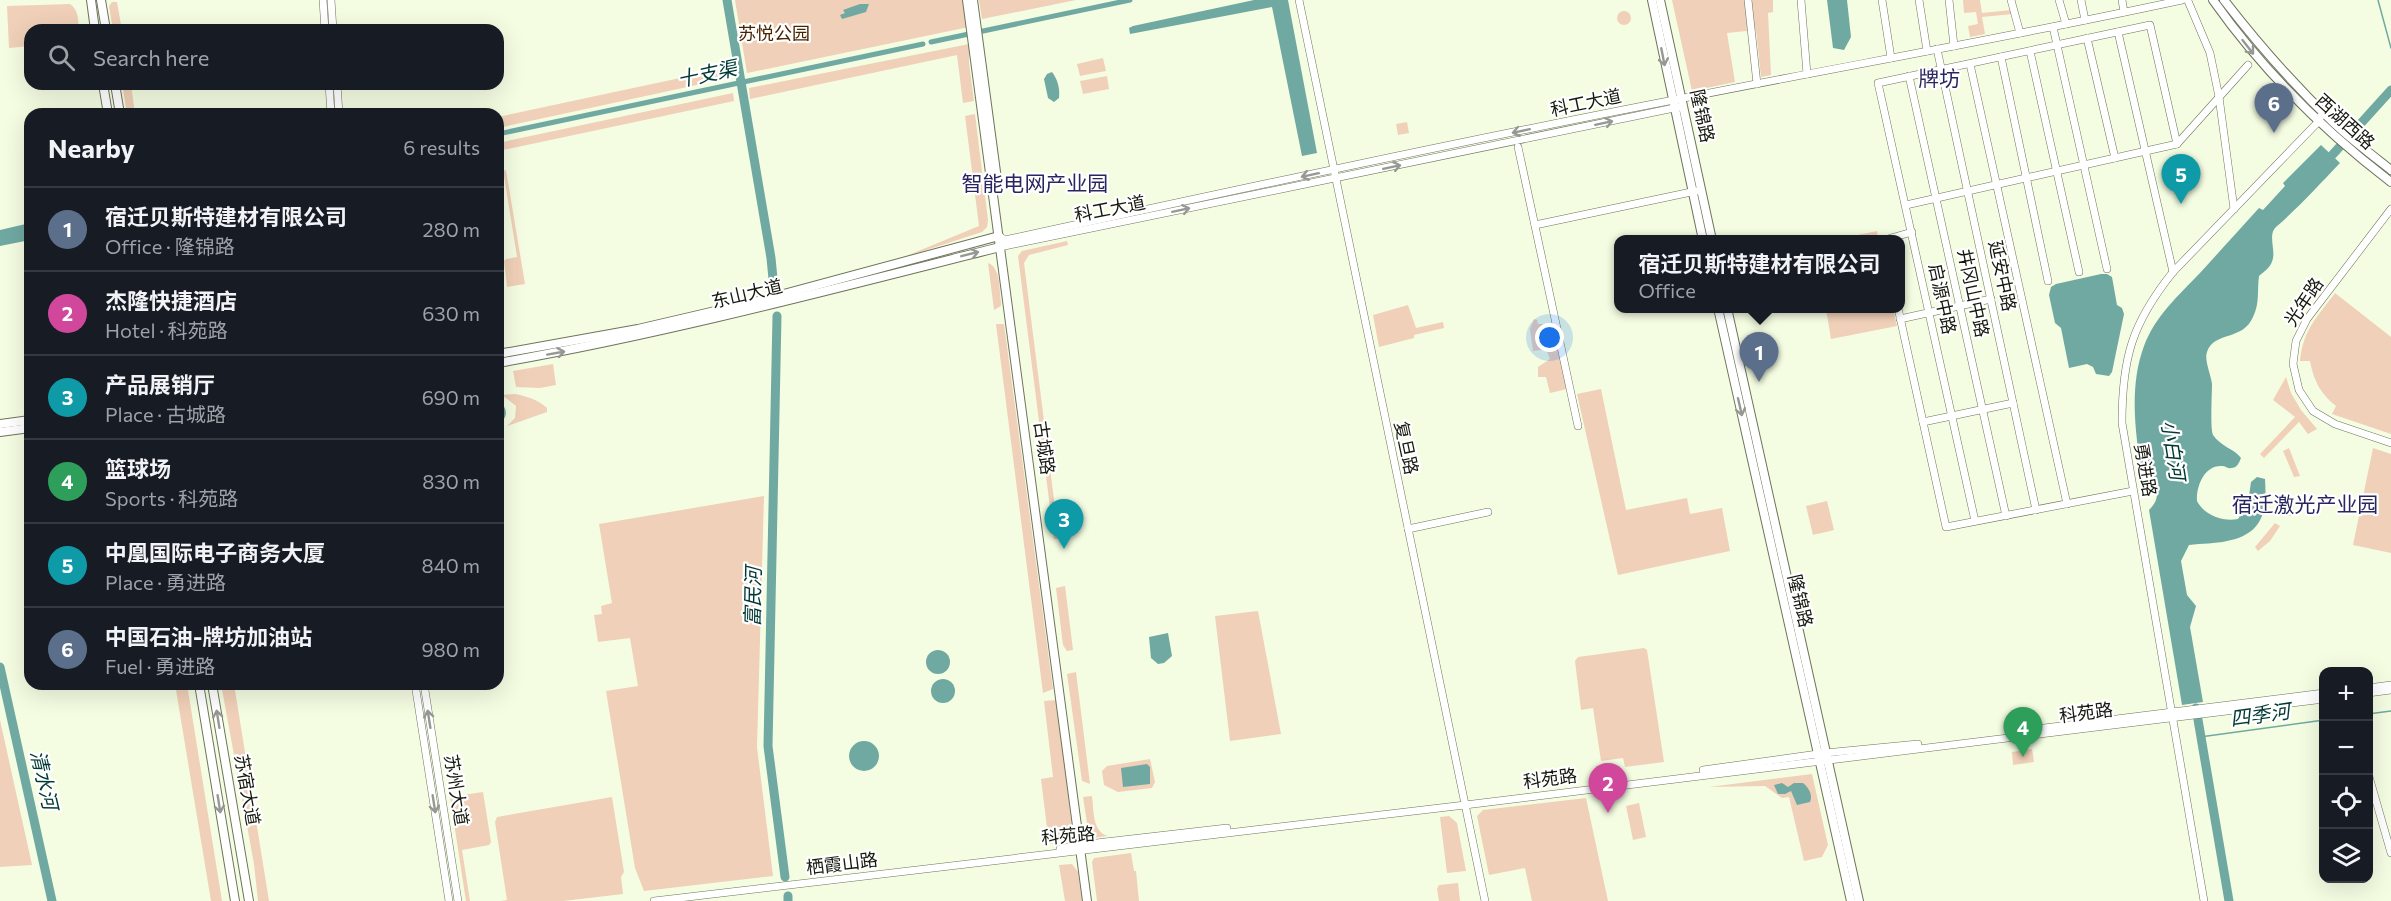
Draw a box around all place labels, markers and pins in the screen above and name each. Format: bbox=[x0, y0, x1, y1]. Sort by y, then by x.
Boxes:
pin: 6 bbox=[2254, 84, 2294, 133]
pin: 5 bbox=[2162, 154, 2200, 204]
pin: 1 bbox=[1740, 332, 1778, 382]
pin: 3 bbox=[1044, 500, 1084, 549]
pin: 4 bbox=[2004, 708, 2042, 757]
pin: 2 bbox=[1588, 764, 1628, 813]

